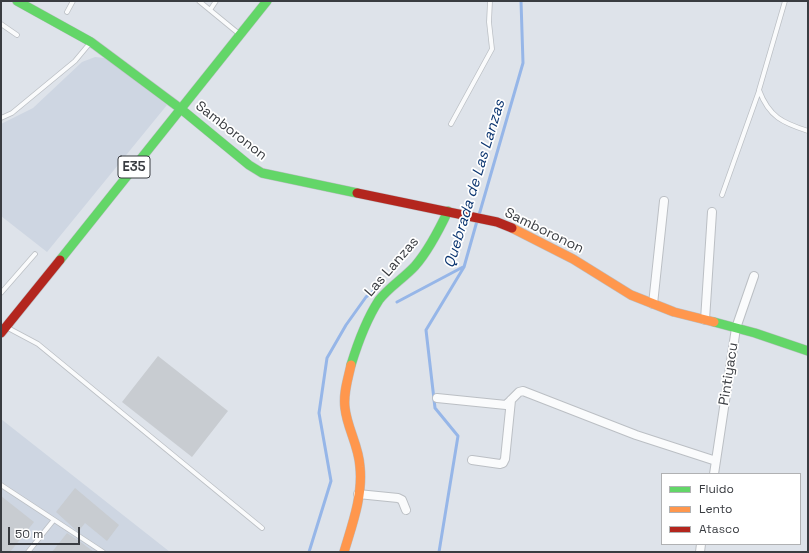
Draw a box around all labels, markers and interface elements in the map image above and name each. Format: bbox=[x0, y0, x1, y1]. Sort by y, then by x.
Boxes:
street label: Samboronon bbox=[192, 98, 270, 164]
water label: Quebrada de Las Lanzas bbox=[441, 98, 509, 270]
road number: E35 bbox=[118, 156, 150, 178]
street label: Samboronon bbox=[502, 205, 586, 257]
street label: Las Lanzas bbox=[362, 234, 422, 300]
street label: Pintiyacu bbox=[716, 341, 742, 407]
legend bbox=[661, 473, 801, 545]
text: Fluido bbox=[699, 481, 734, 497]
text: Lento bbox=[699, 501, 733, 517]
scale bar bbox=[10, 519, 82, 545]
text: Atasco bbox=[699, 521, 740, 537]
text: 50 m bbox=[15, 526, 43, 542]

